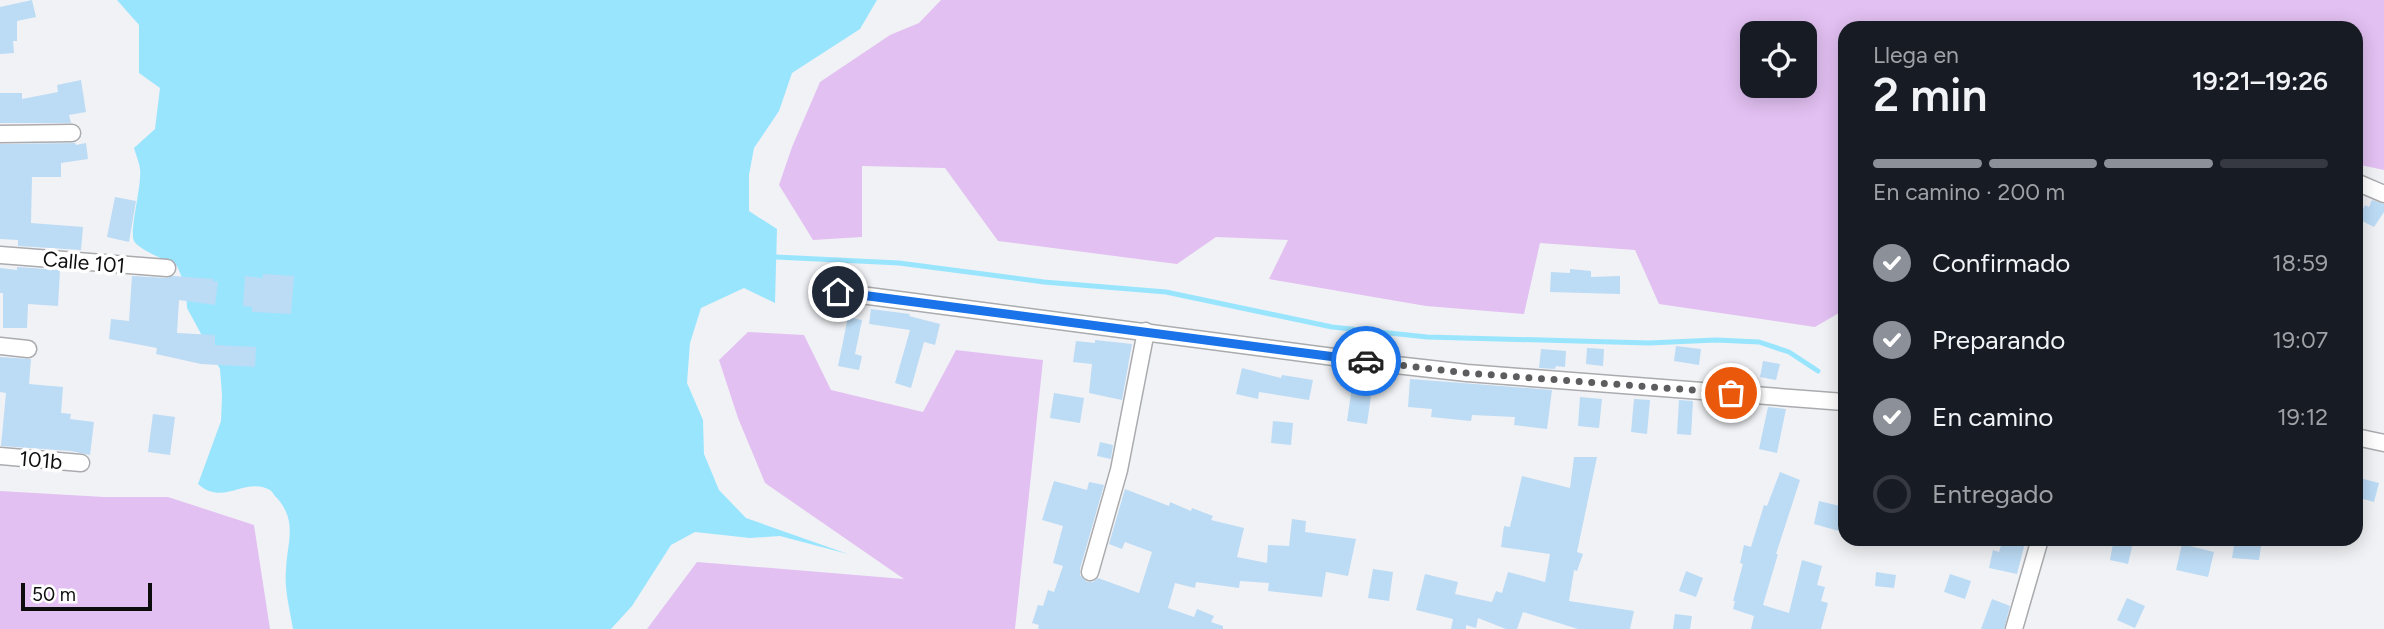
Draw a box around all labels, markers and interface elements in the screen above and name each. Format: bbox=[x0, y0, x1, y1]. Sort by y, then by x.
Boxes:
map controls bbox=[1740, 21, 1817, 98]
button: locate bbox=[1740, 21, 1817, 98]
text: Llega en bbox=[1873, 41, 1959, 69]
text: 19:21–19:26 bbox=[2192, 65, 2328, 97]
text: 2 min bbox=[1873, 67, 1988, 123]
text: En camino · 200 m bbox=[1873, 178, 2065, 206]
icon: check bbox=[1873, 244, 1911, 282]
street label: Calle 101 bbox=[42, 246, 126, 278]
text: Confirmado bbox=[1932, 247, 2070, 279]
text: 18:59 bbox=[2272, 249, 2328, 277]
pin bbox=[808, 262, 868, 322]
icon: home bbox=[819, 273, 857, 311]
icon: check bbox=[1873, 321, 1911, 359]
text: Preparando bbox=[1932, 324, 2065, 356]
courier bbox=[1331, 326, 1401, 396]
text: 19:07 bbox=[2273, 326, 2328, 354]
icon: car bbox=[1347, 342, 1385, 380]
pin bbox=[1701, 363, 1761, 423]
icon: bag bbox=[1712, 374, 1750, 412]
icon: check bbox=[1873, 398, 1911, 436]
text: En camino bbox=[1932, 401, 2053, 433]
text: 19:12 bbox=[2277, 403, 2328, 431]
street label: 101b bbox=[18, 446, 64, 474]
text: Entregado bbox=[1932, 478, 2054, 510]
scale bar bbox=[21, 580, 152, 612]
text: 50 m bbox=[32, 583, 76, 606]

